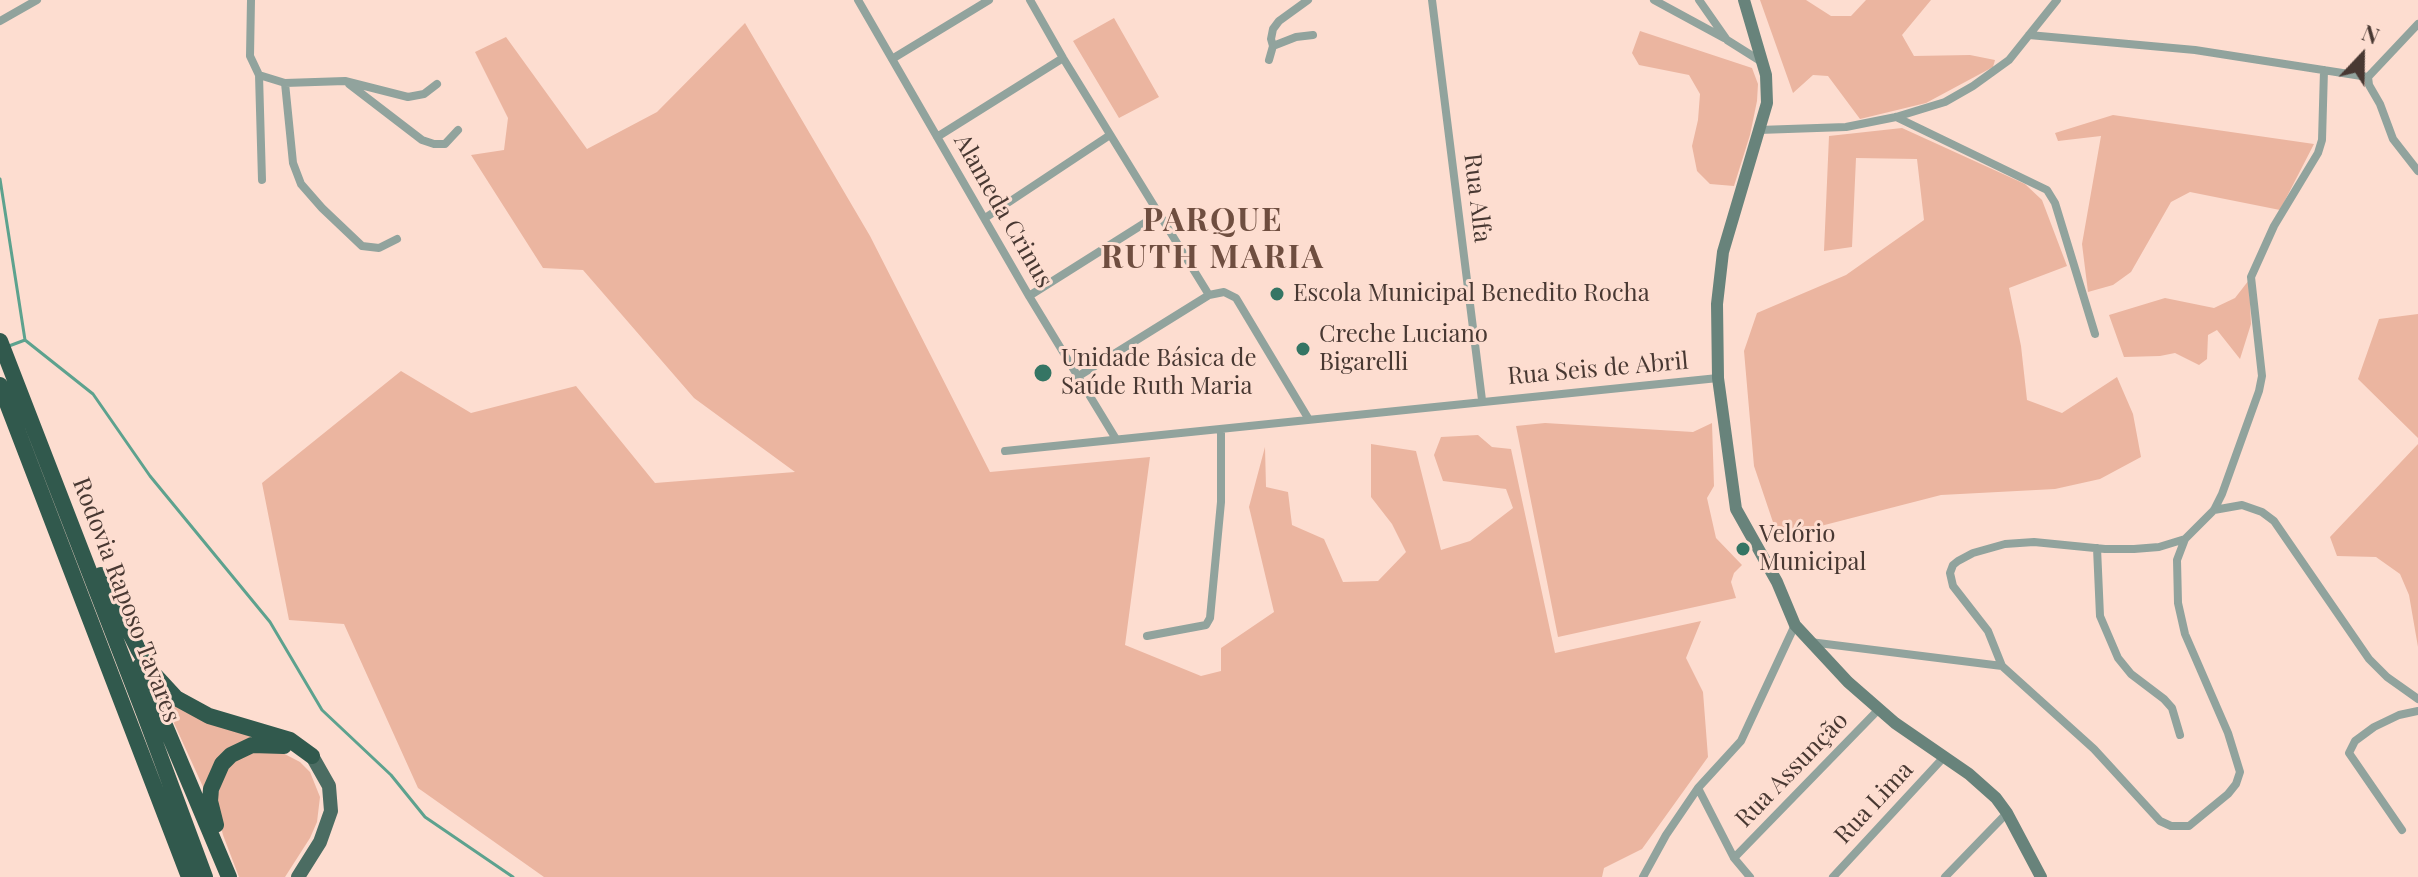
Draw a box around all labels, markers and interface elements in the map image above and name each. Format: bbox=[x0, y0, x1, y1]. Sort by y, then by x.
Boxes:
north arrow bbox=[2322, 16, 2402, 96]
text: N bbox=[2358, 17, 2384, 51]
street label: Alameda Crinus bbox=[947, 129, 1059, 293]
street label: Rua Alfa bbox=[1457, 152, 1497, 244]
district label: PARQUE RUTH MARIA bbox=[1101, 202, 1325, 277]
place label: Escola Municipal Benedito Rocha bbox=[1293, 280, 1650, 308]
marker: Escola Municipal Benedito Rocha bbox=[1268, 285, 1286, 303]
place label: Creche Luciano Bigarelli bbox=[1319, 321, 1488, 377]
marker: Creche Luciano Bigarelli bbox=[1294, 340, 1312, 358]
place label: Unidade Básica de Saúde Ruth Maria bbox=[1061, 345, 1257, 401]
street label: Rua Seis de Abril bbox=[1506, 347, 1690, 391]
marker: Unidade Básica de Saúde Ruth Maria bbox=[1032, 362, 1054, 384]
street label: Rodovia Raposo Tavares bbox=[66, 474, 186, 726]
place label: Velório Municipal bbox=[1759, 521, 1866, 577]
marker: Velório Municipal bbox=[1734, 540, 1752, 558]
street label: Rua Assunção bbox=[1730, 706, 1854, 834]
street label: Rua Lima bbox=[1829, 756, 1919, 850]

